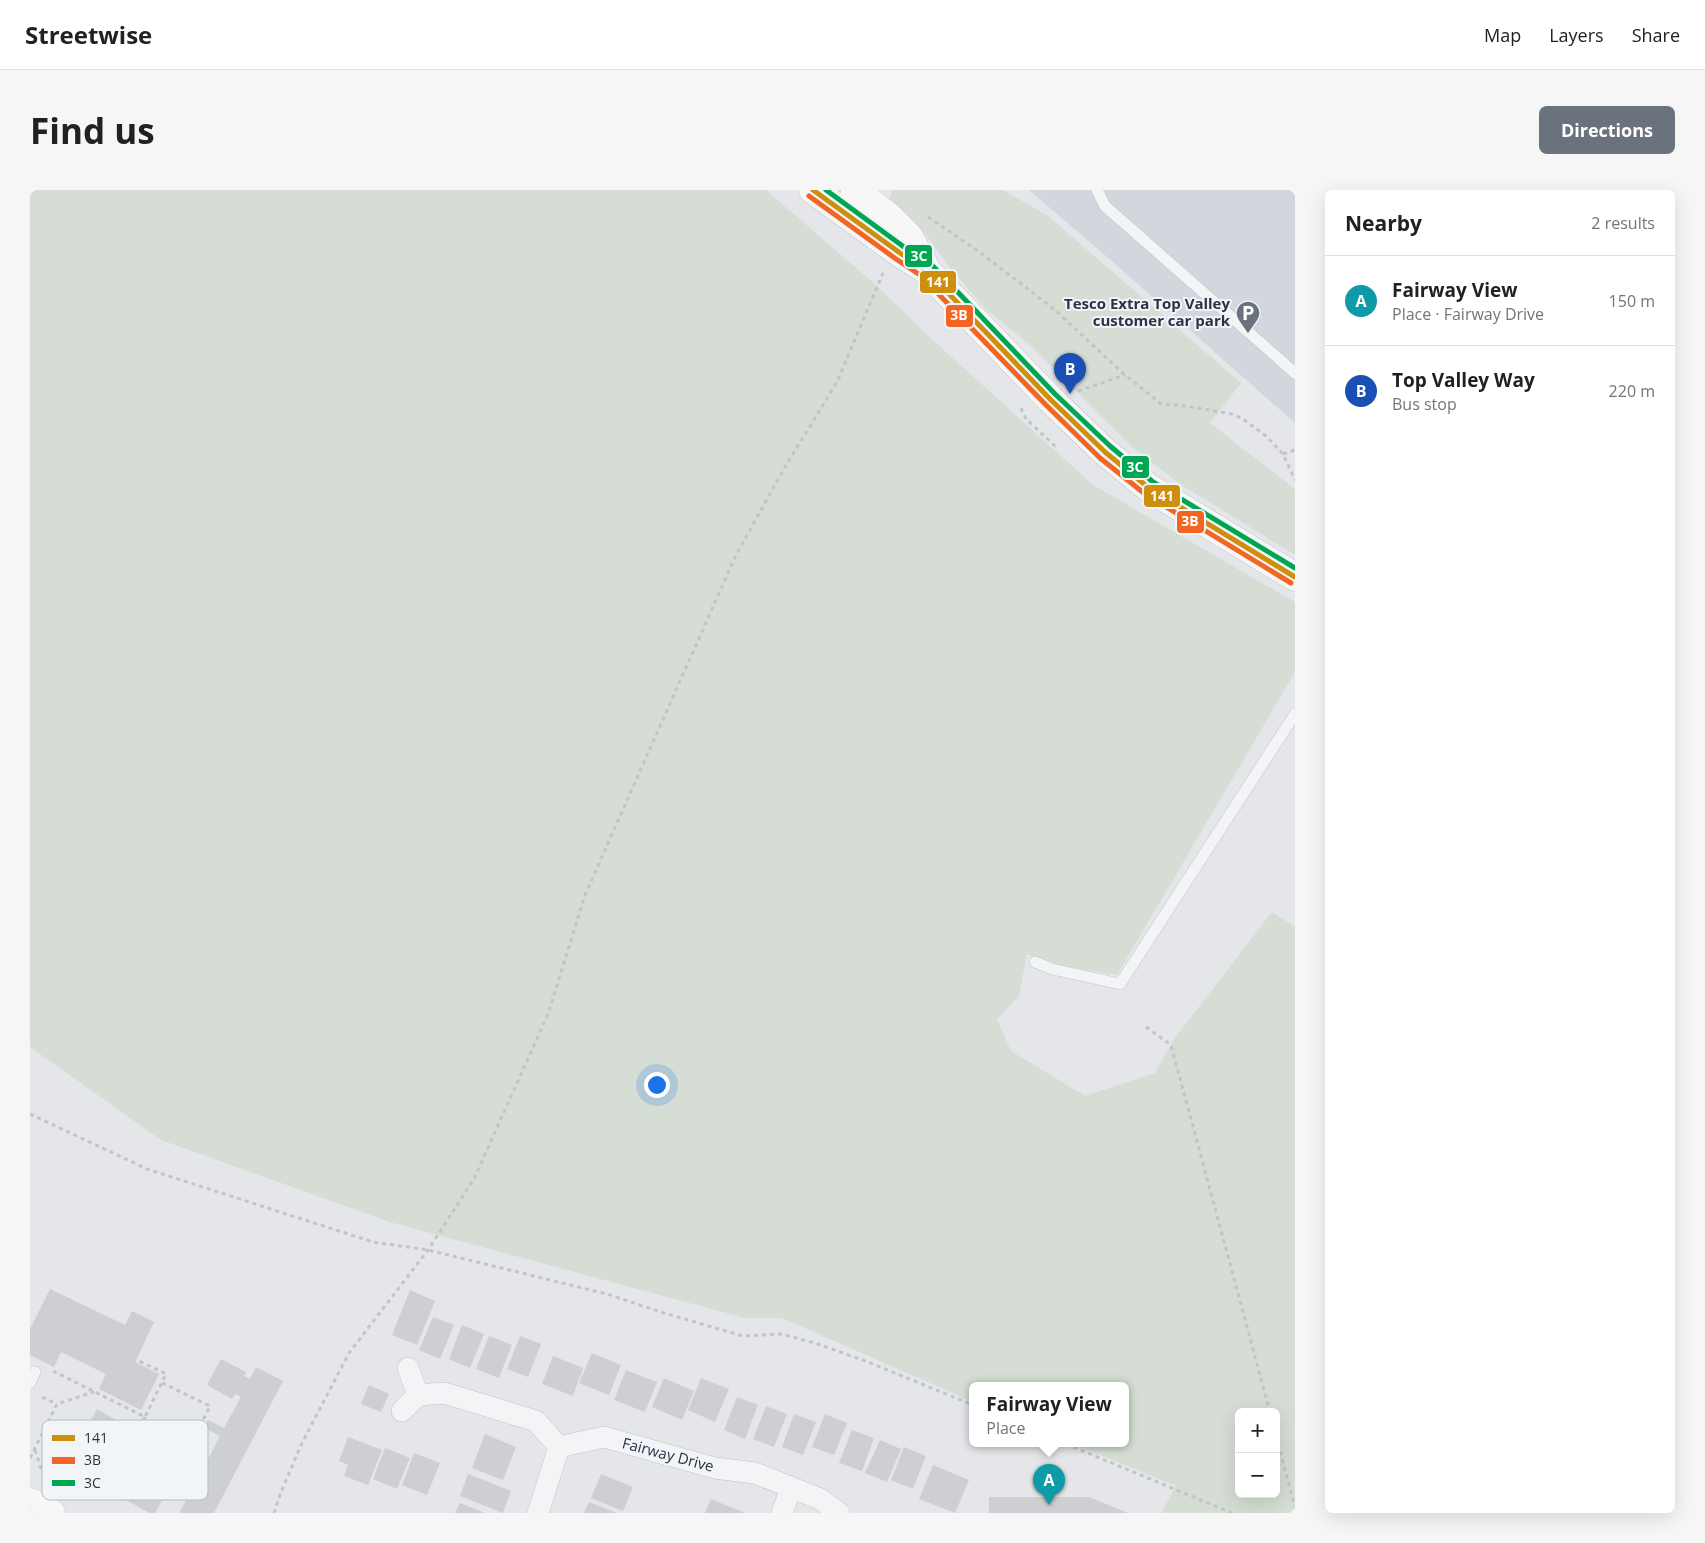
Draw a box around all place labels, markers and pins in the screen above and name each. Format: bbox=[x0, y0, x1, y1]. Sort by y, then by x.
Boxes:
place label: Tesco Extra Top Valley customer car park bbox=[1064, 293, 1231, 330]
parking icon: Tesco Extra Top Valley customer car park bbox=[1235, 300, 1261, 334]
pin: B bbox=[1054, 353, 1086, 394]
pin: A bbox=[1033, 1464, 1065, 1505]

